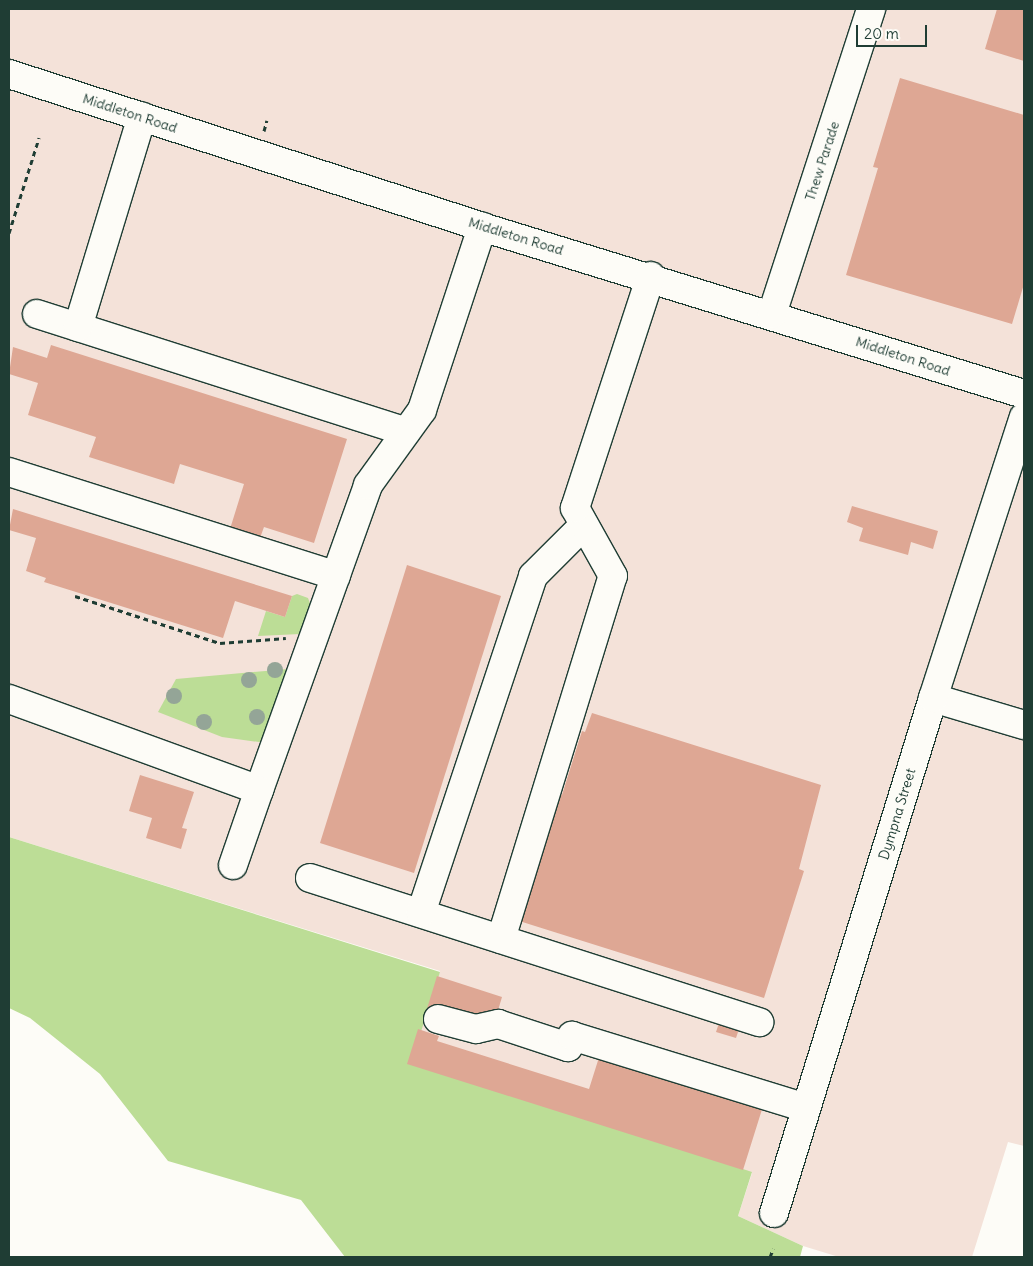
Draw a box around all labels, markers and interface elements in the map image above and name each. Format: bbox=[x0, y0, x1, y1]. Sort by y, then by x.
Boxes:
scale bar bbox=[858, 15, 929, 47]
text: 20 m bbox=[864, 24, 899, 43]
street label: Middleton Road bbox=[81, 90, 179, 136]
street label: Thew Parade bbox=[801, 119, 843, 203]
street label: Middleton Road bbox=[466, 214, 566, 258]
street label: Middleton Road bbox=[854, 333, 952, 379]
street label: Dympna Street bbox=[875, 766, 919, 862]

